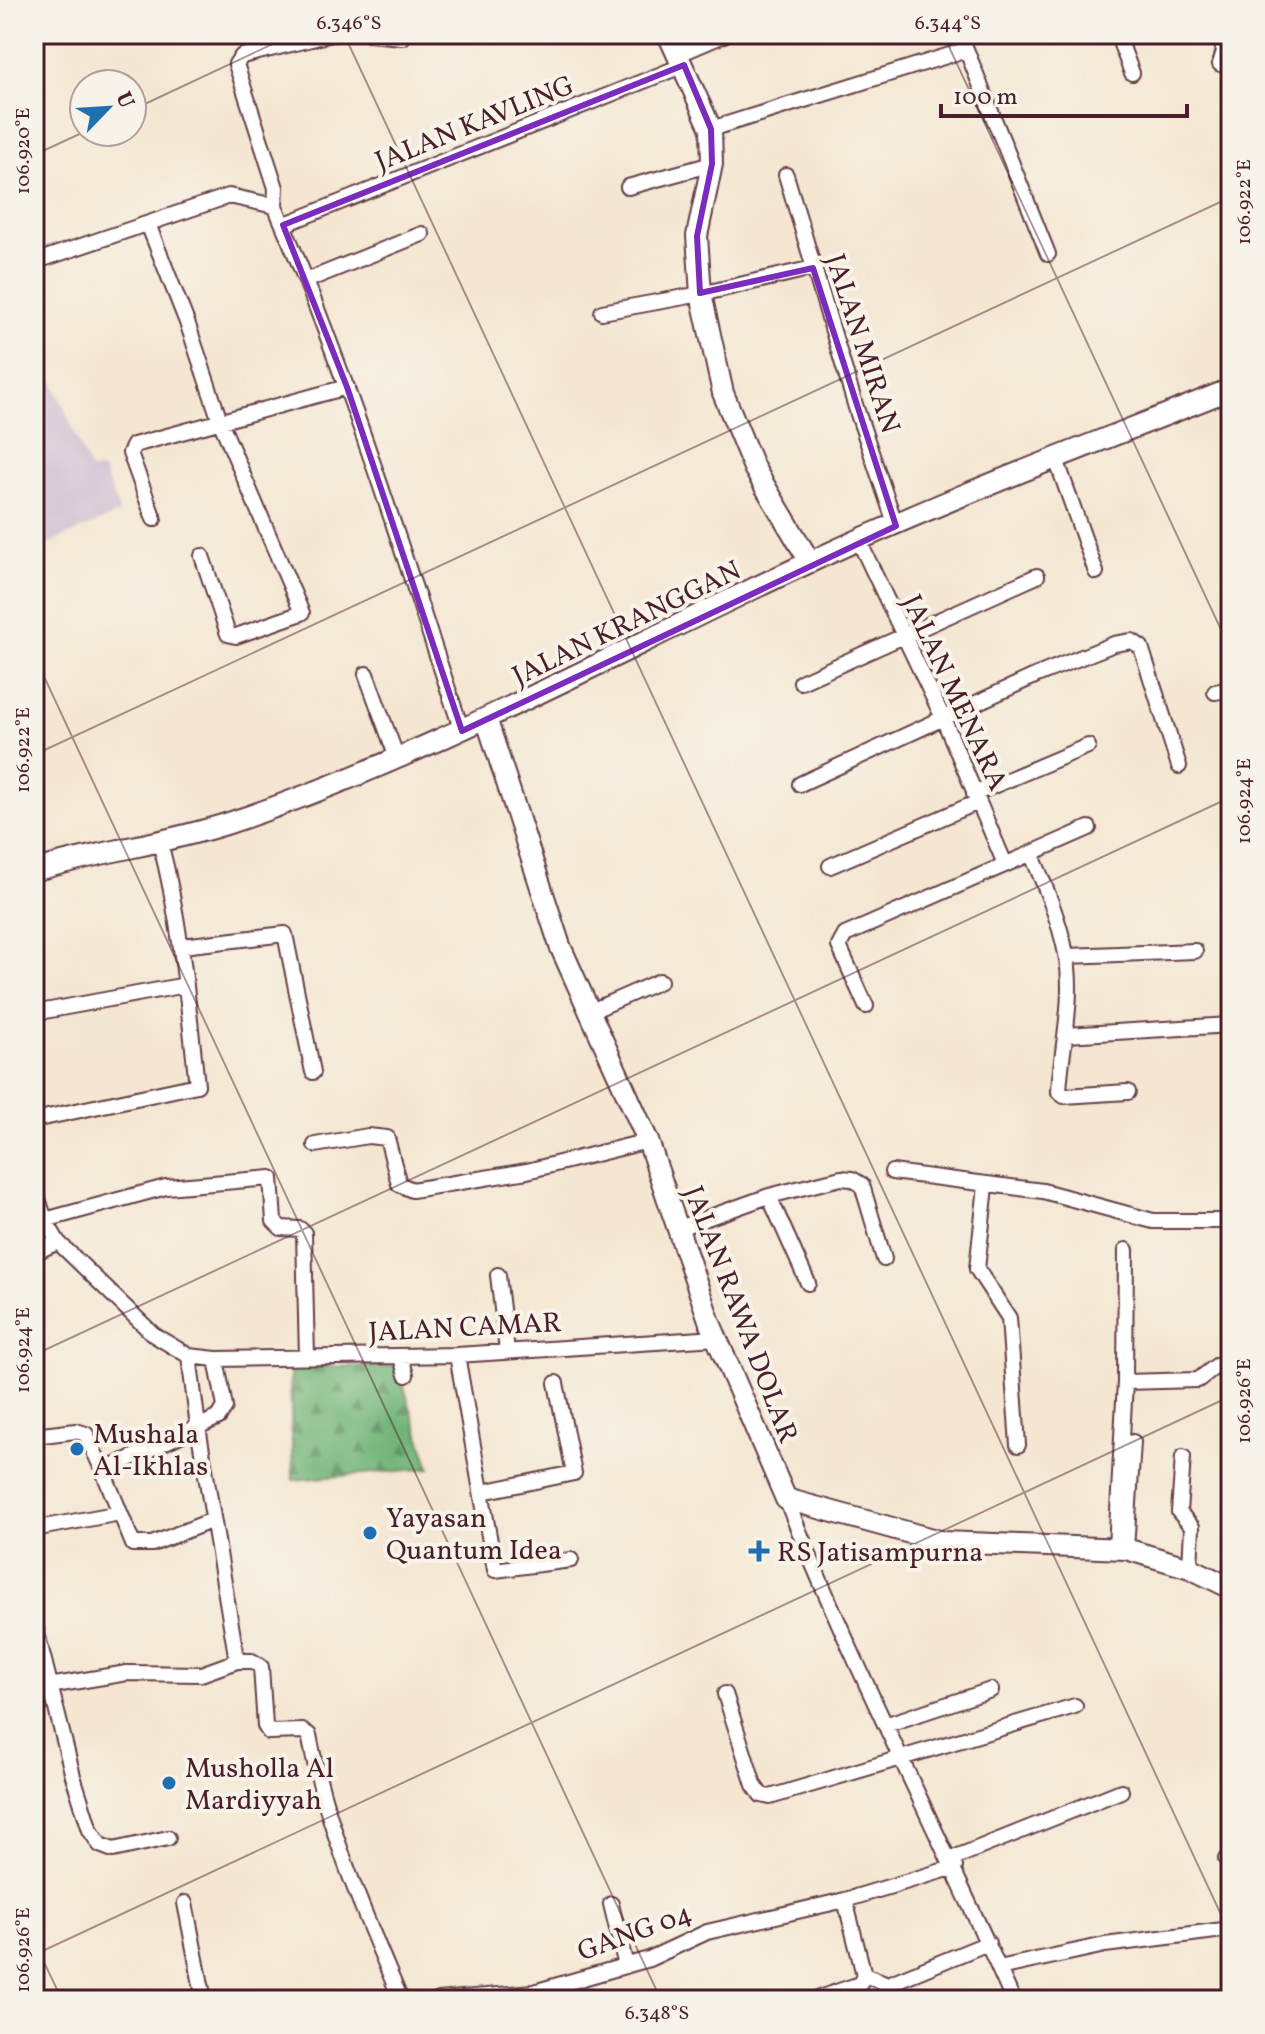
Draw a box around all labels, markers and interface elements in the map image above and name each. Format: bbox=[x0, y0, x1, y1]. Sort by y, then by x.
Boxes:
text: 6.346°S bbox=[317, 10, 381, 38]
text: 6.344°S bbox=[915, 10, 981, 38]
street label: JALAN KAVLING bbox=[370, 67, 580, 182]
north arrow bbox=[68, 68, 148, 148]
scale bar bbox=[941, 68, 1187, 118]
text: 100 m bbox=[953, 81, 1018, 115]
text: U bbox=[107, 87, 141, 114]
text: 106.920°E bbox=[10, 108, 38, 194]
text: 106.922°E bbox=[1231, 159, 1259, 245]
street label: JALAN MIRAN bbox=[814, 249, 909, 438]
street label: JALAN KRANGGAN bbox=[506, 552, 748, 697]
street label: JALAN MENARA bbox=[891, 589, 1016, 798]
text: 106.922°E bbox=[10, 707, 38, 793]
text: 106.924°E bbox=[1231, 758, 1259, 844]
street label: JALAN RAWA DOLAR bbox=[673, 1181, 807, 1449]
street label: JALAN CAMAR bbox=[368, 1304, 563, 1353]
text: 106.924°E bbox=[10, 1307, 38, 1393]
text: 106.926°E bbox=[1231, 1358, 1259, 1444]
place label: Mushala Al-Ikhlas bbox=[93, 1416, 208, 1487]
marker: Mushala Al-Ikhlas bbox=[68, 1440, 86, 1458]
place label: Yayasan Quantum Idea bbox=[386, 1500, 562, 1571]
marker: Yayasan Quantum Idea bbox=[361, 1524, 379, 1542]
place label: RS Jatisampurna bbox=[777, 1534, 983, 1573]
marker: RS Jatisampurna bbox=[748, 1540, 770, 1562]
place label: Musholla Al Mardiyyah bbox=[185, 1750, 334, 1821]
marker: Musholla Al Mardiyyah bbox=[160, 1774, 178, 1792]
street label: GANG 04 bbox=[572, 1895, 697, 1972]
text: 106.926°E bbox=[10, 1907, 38, 1993]
text: 6.348°S bbox=[625, 2000, 689, 2028]

